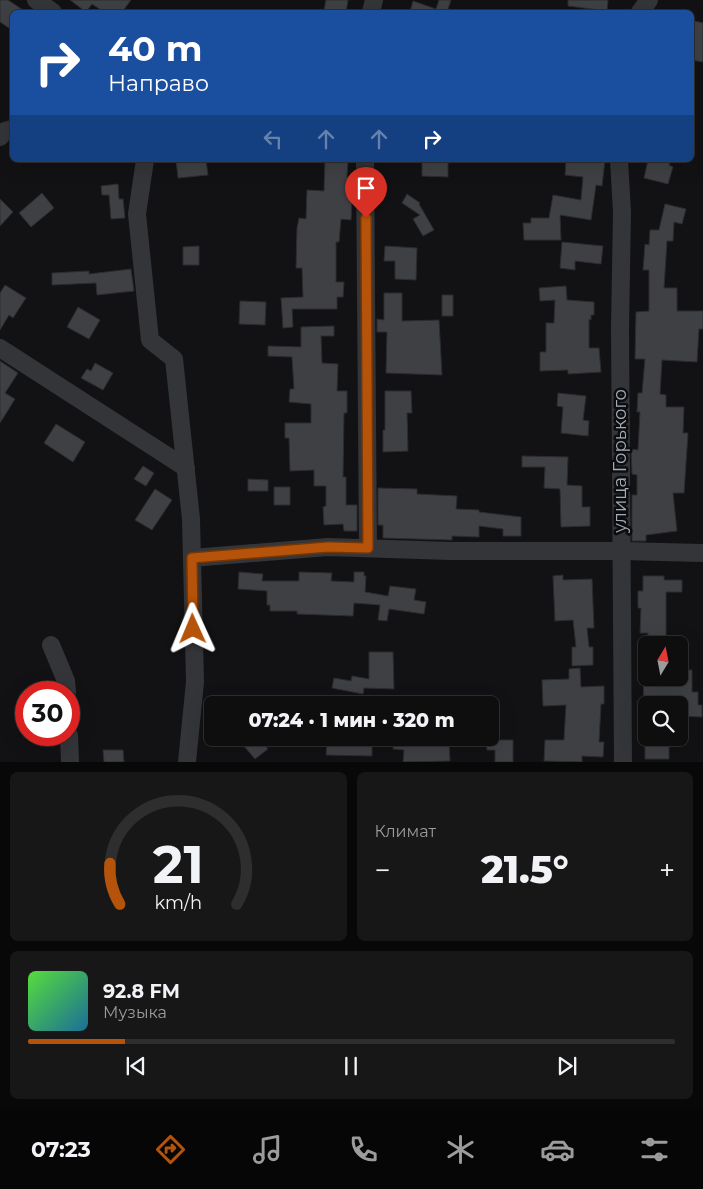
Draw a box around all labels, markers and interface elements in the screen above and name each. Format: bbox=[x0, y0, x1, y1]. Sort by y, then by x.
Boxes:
text: 40 m bbox=[108, 27, 203, 70]
icon: right bbox=[25, 30, 90, 95]
text: Направо bbox=[108, 70, 209, 97]
icon: left bbox=[259, 125, 287, 153]
icon: ahead bbox=[312, 125, 340, 153]
icon: ahead bbox=[365, 125, 393, 153]
icon: right bbox=[418, 125, 446, 153]
pin bbox=[345, 167, 387, 218]
icon: arrive bbox=[352, 174, 380, 202]
street label: улица Горького bbox=[609, 389, 631, 534]
position arrow bbox=[166, 602, 218, 654]
north arrow bbox=[638, 636, 688, 686]
map controls bbox=[638, 636, 688, 746]
speed limit sign: 30 bbox=[15, 681, 80, 746]
button: search bbox=[638, 696, 688, 746]
text: 07:24 · 1 мин · 320 m bbox=[249, 709, 455, 732]
text: Климат bbox=[375, 822, 436, 841]
text: 21 bbox=[153, 833, 204, 896]
text: 21.5° bbox=[481, 846, 569, 893]
text: − bbox=[375, 853, 391, 887]
text: + bbox=[659, 853, 675, 887]
text: km/h bbox=[154, 892, 202, 913]
text: 92.8 FM bbox=[103, 980, 180, 1003]
text: Музыка bbox=[103, 1003, 167, 1022]
icon: previous bbox=[122, 1052, 150, 1080]
icon: pause bbox=[337, 1052, 365, 1080]
icon: next bbox=[553, 1052, 581, 1080]
icon: directions bbox=[153, 1132, 188, 1167]
icon: music bbox=[250, 1132, 285, 1167]
icon: phone bbox=[346, 1132, 381, 1167]
icon: climate bbox=[443, 1132, 478, 1167]
icon: car bbox=[540, 1132, 575, 1167]
icon: filters bbox=[637, 1132, 672, 1167]
text: 07:23 bbox=[31, 1136, 91, 1163]

